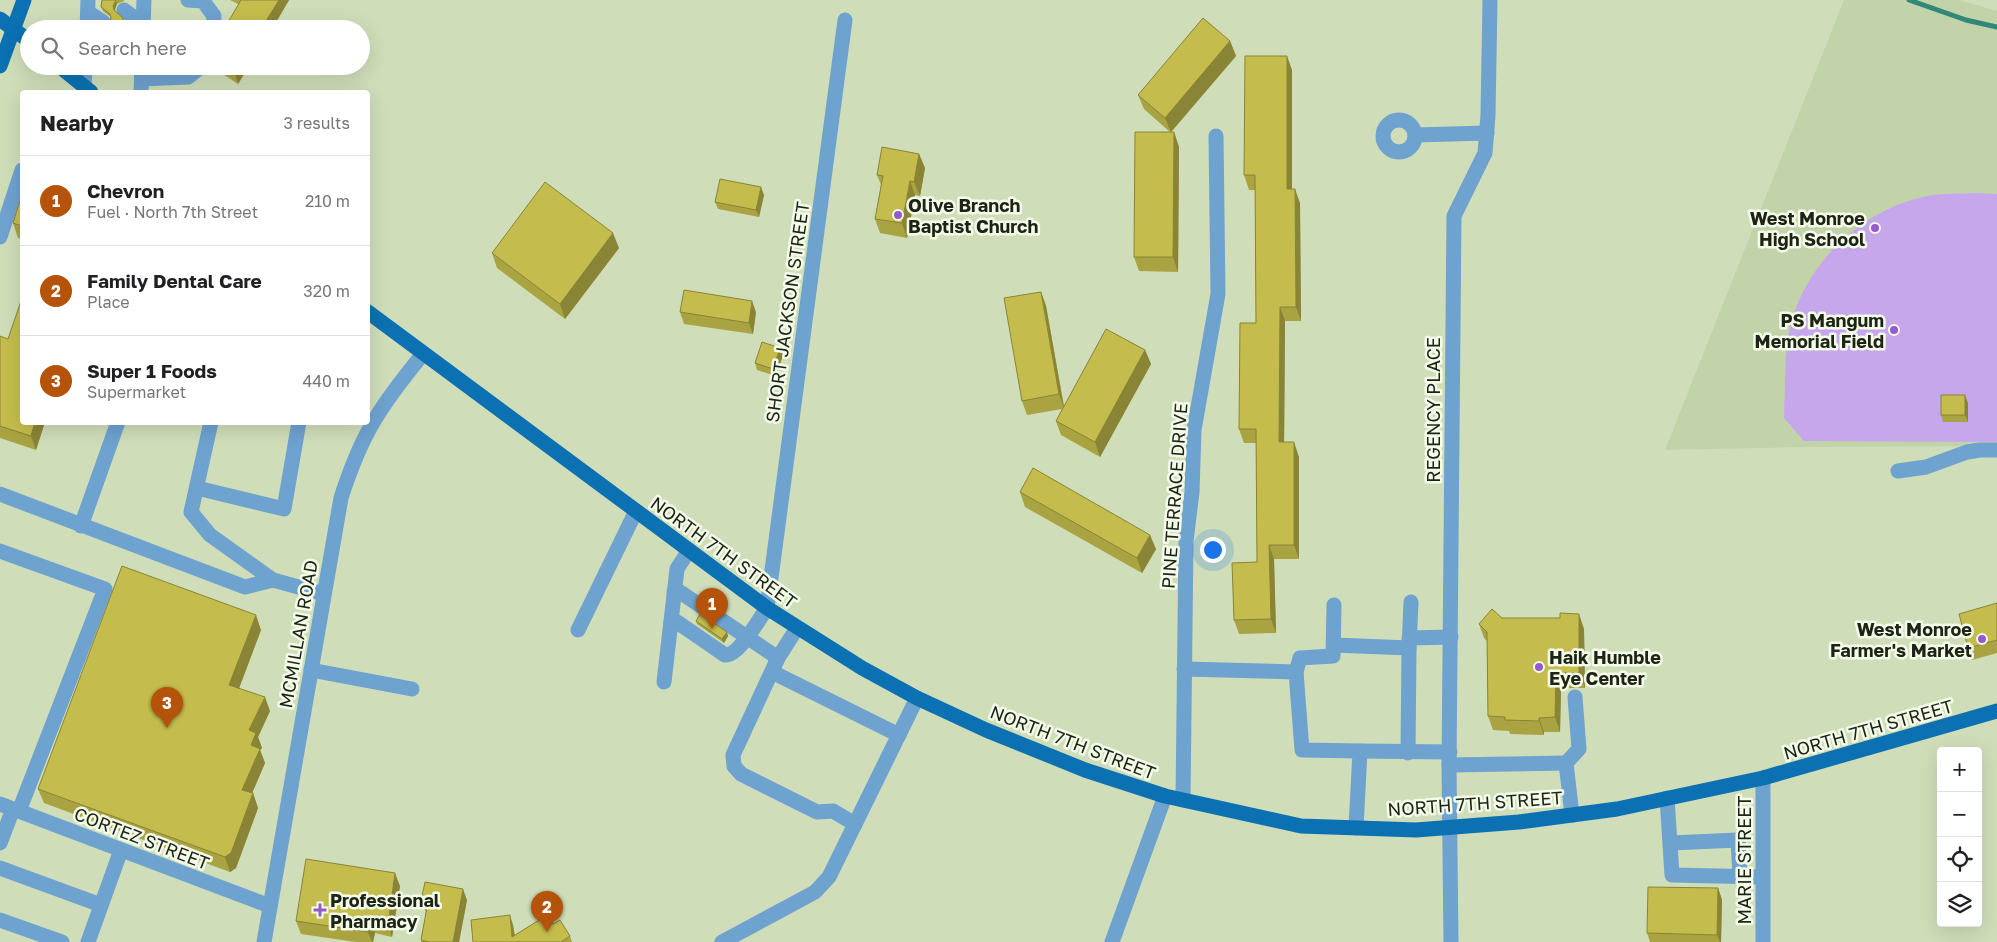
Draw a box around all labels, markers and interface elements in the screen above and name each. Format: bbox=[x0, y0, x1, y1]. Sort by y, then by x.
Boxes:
search box bbox=[20, 20, 370, 75]
icon: search bbox=[38, 34, 66, 62]
text: Search here bbox=[78, 36, 187, 59]
text: Nearby bbox=[40, 110, 114, 136]
text: 3 results bbox=[283, 113, 350, 133]
text: Chevron bbox=[87, 179, 164, 202]
text: 1 bbox=[52, 191, 60, 211]
text: 210 m bbox=[305, 191, 350, 211]
place label: Olive Branch Baptist Church bbox=[908, 194, 1038, 237]
street label: SHORT JACKSON STREET bbox=[761, 200, 813, 424]
text: Fuel · North 7th Street bbox=[87, 202, 258, 222]
place label: West Monroe High School bbox=[1750, 207, 1865, 250]
marker: Olive Branch Baptist Church bbox=[892, 209, 904, 221]
marker: West Monroe High School bbox=[1869, 222, 1881, 234]
text: Family Dental Care bbox=[87, 269, 262, 292]
text: 2 bbox=[51, 281, 61, 301]
text: 320 m bbox=[303, 281, 350, 301]
text: Place bbox=[87, 292, 130, 312]
place label: PS Mangum Memorial Field bbox=[1755, 309, 1884, 352]
marker: PS Mangum Memorial Field bbox=[1888, 324, 1900, 336]
street label: REGENCY PLACE bbox=[1422, 337, 1444, 483]
text: Super 1 Foods bbox=[87, 359, 217, 382]
text: 3 bbox=[51, 371, 61, 391]
text: 440 m bbox=[302, 371, 350, 391]
text: Supermarket bbox=[87, 382, 186, 402]
street label: PINE TERRACE DRIVE bbox=[1157, 402, 1191, 590]
street label: NORTH 7TH STREET bbox=[647, 492, 801, 612]
your location bbox=[1200, 537, 1226, 563]
street label: MCMILLAN ROAD bbox=[274, 558, 322, 710]
pin: 1 bbox=[696, 588, 728, 629]
place label: West Monroe Farmer's Market bbox=[1830, 618, 1972, 661]
marker: West Monroe Farmer's Market bbox=[1976, 633, 1988, 645]
place label: Haik Humble Eye Center bbox=[1549, 646, 1661, 689]
marker: Haik Humble Eye Center bbox=[1533, 661, 1545, 673]
pin: 3 bbox=[151, 687, 183, 728]
street label: NORTH 7TH STREET bbox=[1781, 694, 1955, 764]
street label: NORTH 7TH STREET bbox=[987, 700, 1159, 784]
map controls bbox=[1937, 747, 1982, 927]
button: + bbox=[1937, 747, 1982, 792]
street label: NORTH 7TH STREET bbox=[1387, 786, 1563, 820]
button: − bbox=[1937, 792, 1982, 837]
street label: MARIE STREET bbox=[1733, 796, 1755, 924]
street label: CORTEZ STREET bbox=[71, 802, 213, 874]
button: locate bbox=[1937, 837, 1982, 882]
button: layers bbox=[1937, 882, 1982, 927]
place label: Professional Pharmacy bbox=[330, 889, 440, 932]
pin: 2 bbox=[531, 891, 563, 932]
marker: Professional Pharmacy bbox=[314, 904, 326, 916]

